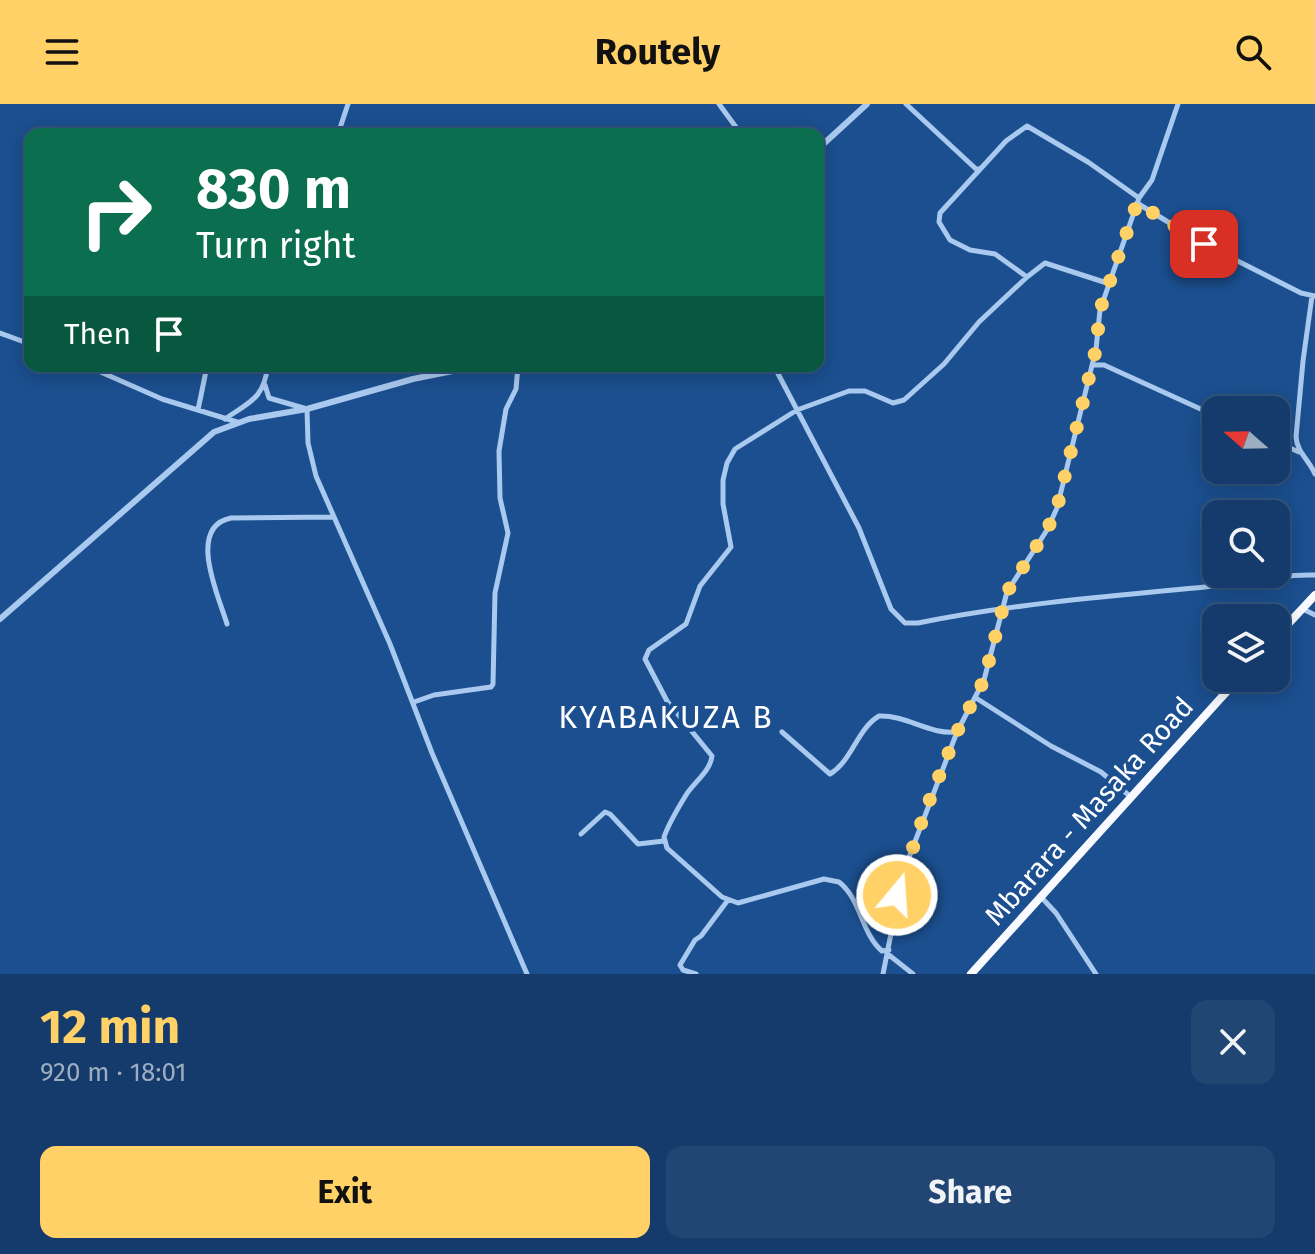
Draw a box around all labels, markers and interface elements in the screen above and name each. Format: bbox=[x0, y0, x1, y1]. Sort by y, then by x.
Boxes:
icon: menu bbox=[40, 30, 84, 74]
text: Routely bbox=[595, 30, 720, 74]
icon: search bbox=[1231, 30, 1275, 74]
text: 830 m bbox=[196, 156, 351, 223]
icon: right bbox=[64, 160, 168, 264]
pin bbox=[1170, 210, 1238, 278]
icon: arrive bbox=[1182, 222, 1226, 266]
text: Turn right bbox=[196, 224, 356, 268]
icon: arrive bbox=[147, 312, 191, 356]
text: Then bbox=[64, 316, 131, 352]
north arrow bbox=[1202, 396, 1290, 484]
map controls bbox=[1202, 396, 1290, 692]
button: search bbox=[1202, 500, 1290, 588]
button: layers bbox=[1202, 604, 1290, 692]
street label: Mbarara - Masaka Road bbox=[978, 690, 1200, 932]
district label: KYABAKUZA B bbox=[558, 698, 774, 736]
position arrow bbox=[855, 853, 939, 937]
text: 12 min bbox=[40, 998, 180, 1056]
button: close bbox=[1191, 1000, 1275, 1084]
text: 920 m · 18:01 bbox=[40, 1057, 187, 1088]
button: Exit bbox=[40, 1146, 650, 1238]
button: Share bbox=[666, 1146, 1275, 1238]

